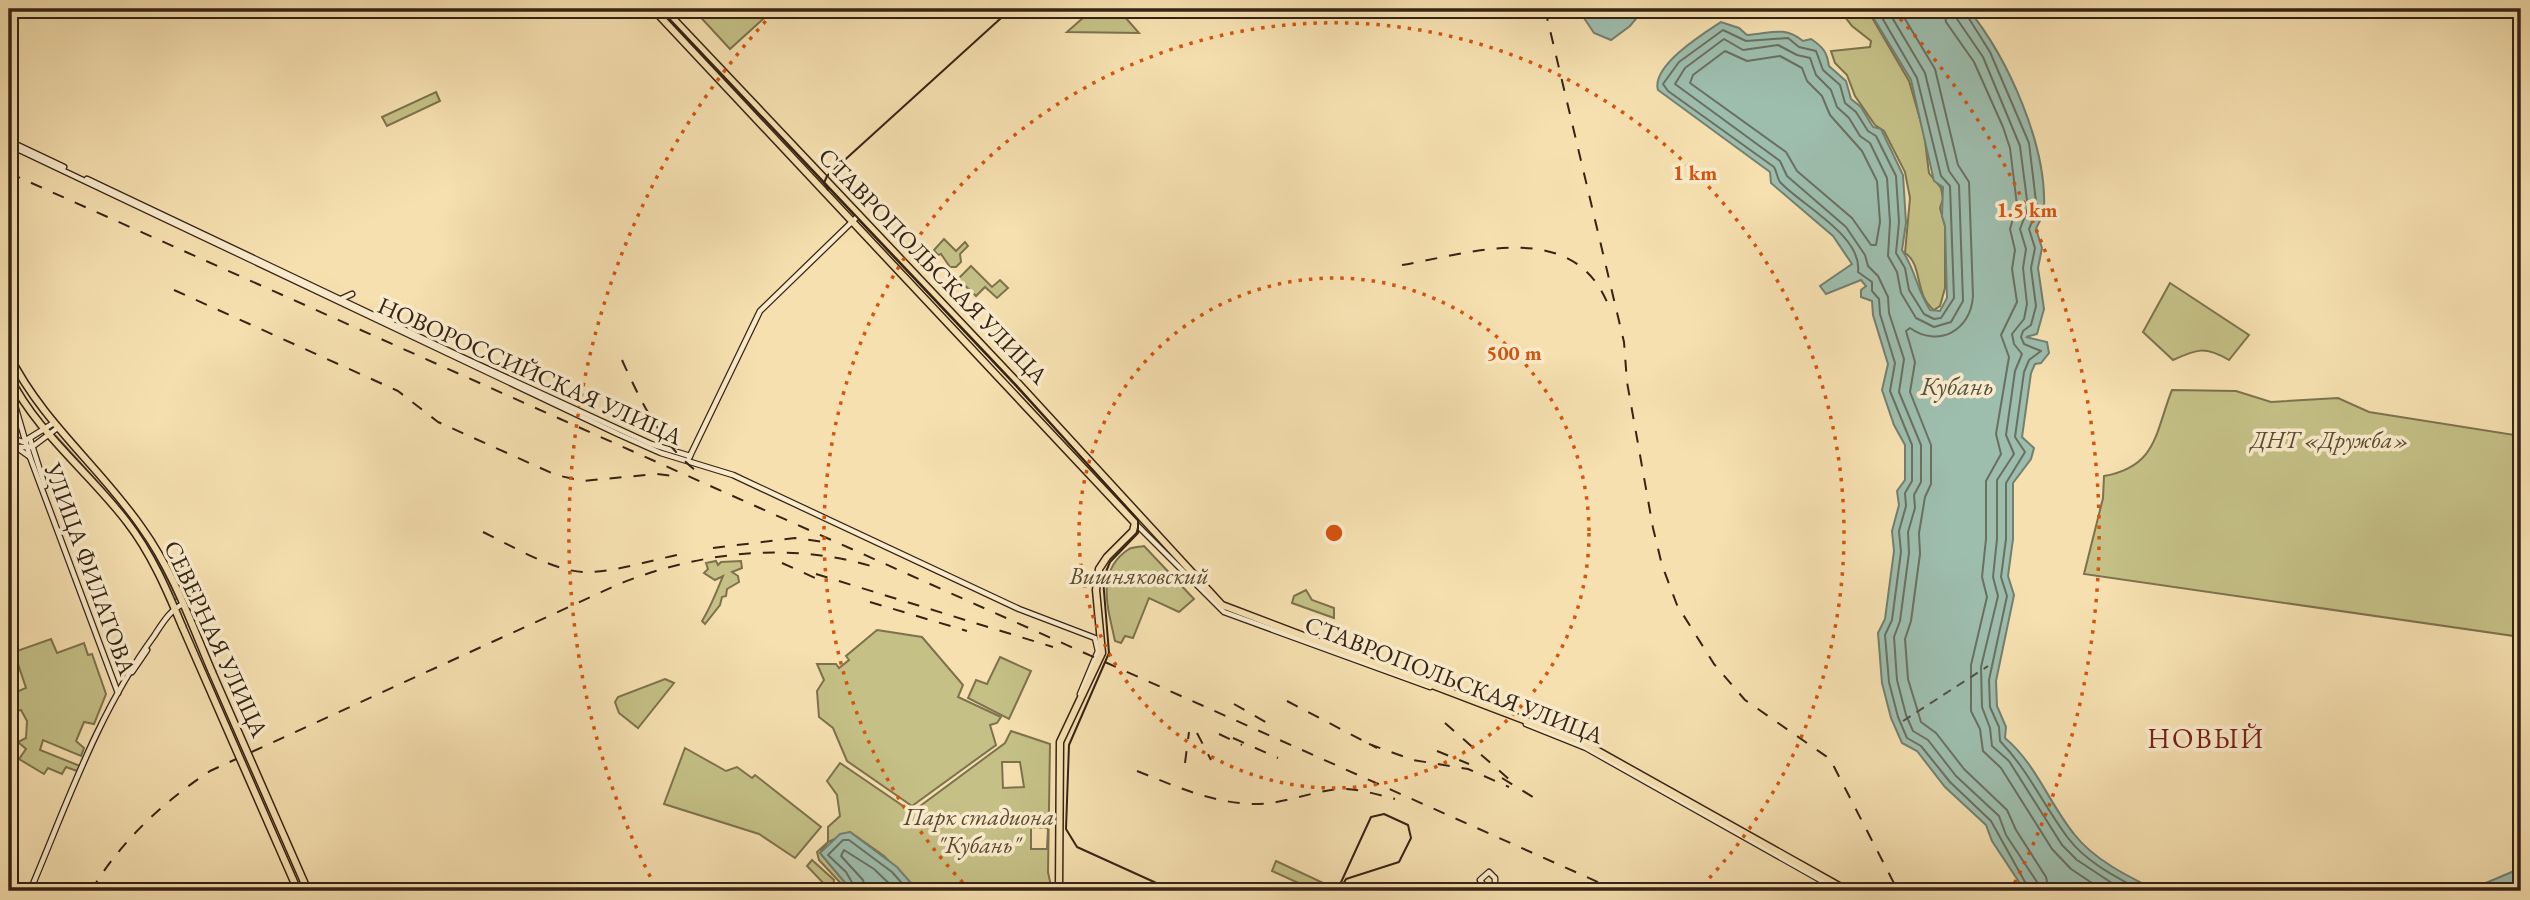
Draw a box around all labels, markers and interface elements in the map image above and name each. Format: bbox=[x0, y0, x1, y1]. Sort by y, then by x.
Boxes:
street label: СТАВРОПОЛЬСКАЯ УЛИЦА bbox=[812, 141, 1055, 391]
text: 1 km bbox=[1673, 159, 1717, 186]
text: 1.5 km bbox=[1997, 196, 2057, 223]
street label: НОВОРОССИЙСКАЯ УЛИЦА bbox=[373, 289, 688, 452]
text: 500 m bbox=[1486, 339, 1542, 366]
water label: Кубань bbox=[1919, 369, 1994, 403]
park label: ДНТ «Дружба» bbox=[2249, 424, 2409, 455]
street label: УЛИЦА ФИЛАТОВА bbox=[37, 458, 143, 680]
centre of rings bbox=[1322, 521, 1346, 545]
street label: СЕВЕРНАЯ УЛИЦА bbox=[157, 535, 276, 742]
park label: Вишняковский bbox=[1068, 560, 1209, 591]
street label: СТАВРОПОЛЬСКАЯ УЛИЦА bbox=[1301, 608, 1608, 751]
district label: НОВЫЙ bbox=[2147, 720, 2265, 756]
park label: Парк стадиона "Кубань" bbox=[903, 801, 1054, 860]

